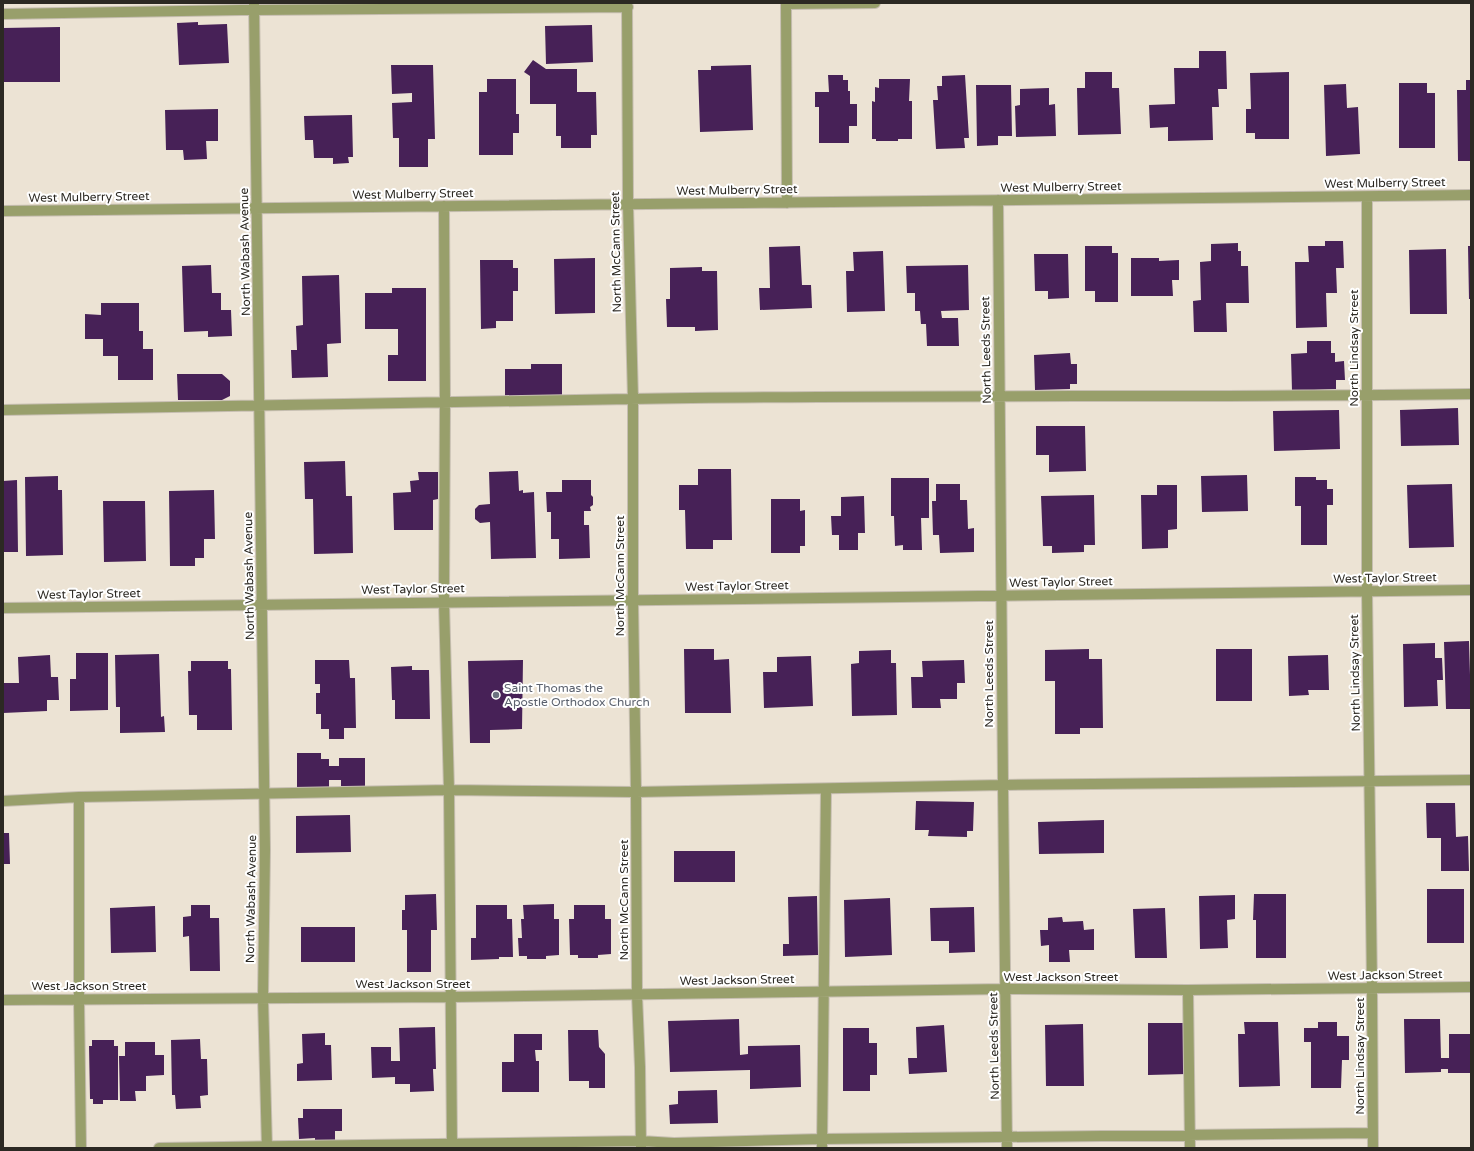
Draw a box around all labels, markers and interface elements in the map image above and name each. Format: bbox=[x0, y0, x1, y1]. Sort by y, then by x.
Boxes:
street label: West Mulberry Street bbox=[1324, 175, 1446, 191]
street label: West Mulberry Street bbox=[1000, 179, 1122, 195]
street label: West Mulberry Street bbox=[676, 182, 798, 198]
street label: West Mulberry Street bbox=[352, 186, 474, 202]
street label: North Wabash Avenue bbox=[237, 188, 253, 316]
street label: West Mulberry Street bbox=[28, 189, 150, 205]
street label: North McCann Street bbox=[608, 191, 624, 313]
street label: North Lindsay Street bbox=[1347, 289, 1361, 407]
street label: North Leeds Street bbox=[978, 296, 994, 404]
street label: North Wabash Avenue bbox=[241, 512, 257, 640]
street label: North McCann Street bbox=[613, 515, 627, 637]
street label: West Taylor Street bbox=[1333, 570, 1437, 586]
street label: West Taylor Street bbox=[1009, 574, 1113, 590]
street label: West Taylor Street bbox=[685, 578, 789, 594]
street label: West Taylor Street bbox=[361, 581, 465, 597]
street label: West Taylor Street bbox=[37, 586, 141, 602]
street label: North Lindsay Street bbox=[1347, 614, 1363, 732]
street label: North Leeds Street bbox=[982, 620, 996, 728]
place label: Saint Thomas the Apostle Orthodox Church bbox=[504, 681, 650, 709]
marker: Saint Thomas the Apostle Orthodox Church bbox=[491, 690, 501, 700]
street label: North Wabash Avenue bbox=[243, 835, 259, 963]
street label: North McCann Street bbox=[617, 839, 631, 961]
street label: West Jackson Street bbox=[1327, 967, 1443, 983]
street label: West Jackson Street bbox=[1004, 970, 1119, 984]
street label: West Jackson Street bbox=[679, 972, 795, 988]
street label: West Jackson Street bbox=[356, 977, 471, 991]
street label: West Jackson Street bbox=[32, 979, 147, 993]
street label: North Leeds Street bbox=[986, 992, 1002, 1100]
street label: North Lindsay Street bbox=[1353, 997, 1367, 1115]

